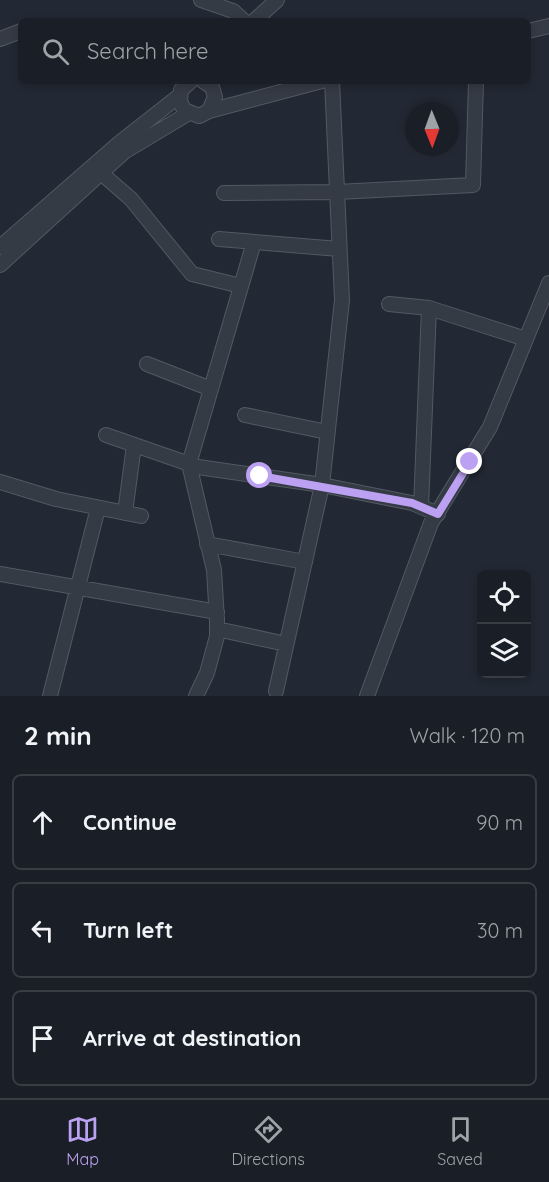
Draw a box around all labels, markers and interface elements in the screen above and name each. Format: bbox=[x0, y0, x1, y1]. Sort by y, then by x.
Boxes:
search box bbox=[18, 18, 531, 84]
icon: search bbox=[39, 35, 72, 68]
text: Search here bbox=[87, 37, 208, 65]
north arrow bbox=[405, 102, 459, 156]
route end bbox=[456, 448, 482, 474]
route start bbox=[246, 462, 272, 488]
map controls bbox=[477, 570, 531, 678]
button: locate bbox=[477, 570, 531, 624]
button: layers bbox=[477, 624, 531, 678]
text: 2 min bbox=[24, 719, 92, 752]
text: Walk · 120 m bbox=[410, 723, 525, 748]
icon: ahead bbox=[26, 806, 59, 839]
text: Continue bbox=[83, 808, 177, 836]
text: 90 m bbox=[476, 810, 523, 835]
icon: left bbox=[26, 914, 59, 947]
text: Turn left bbox=[83, 916, 173, 944]
text: 30 m bbox=[477, 918, 523, 943]
icon: arrive bbox=[26, 1022, 59, 1055]
text: Arrive at destination bbox=[83, 1024, 301, 1052]
tab: Map bbox=[66, 1113, 99, 1169]
tab: Directions bbox=[232, 1113, 305, 1169]
tab: Saved bbox=[437, 1113, 483, 1169]

